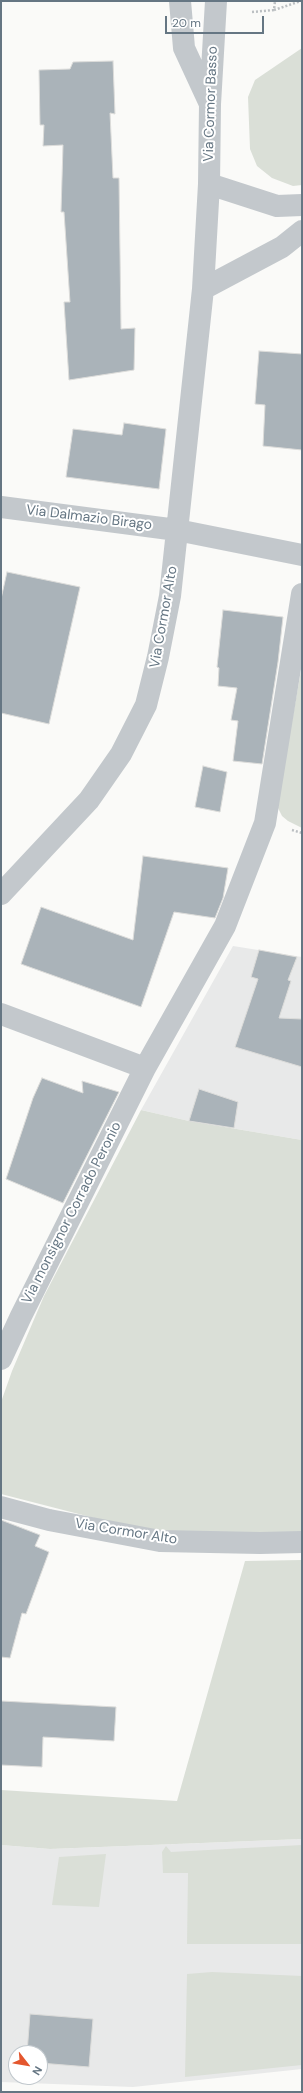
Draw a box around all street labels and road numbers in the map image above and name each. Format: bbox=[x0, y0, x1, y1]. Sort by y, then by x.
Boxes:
street label: Via Cormor Basso bbox=[201, 46, 221, 162]
street label: Via Dalmazio Birago bbox=[25, 502, 153, 534]
street label: Via Cormor Alto bbox=[147, 565, 181, 669]
street label: Via monsignor Corrado Peronio bbox=[19, 1119, 125, 1307]
street label: Via Cormor Alto bbox=[74, 1516, 178, 1548]

